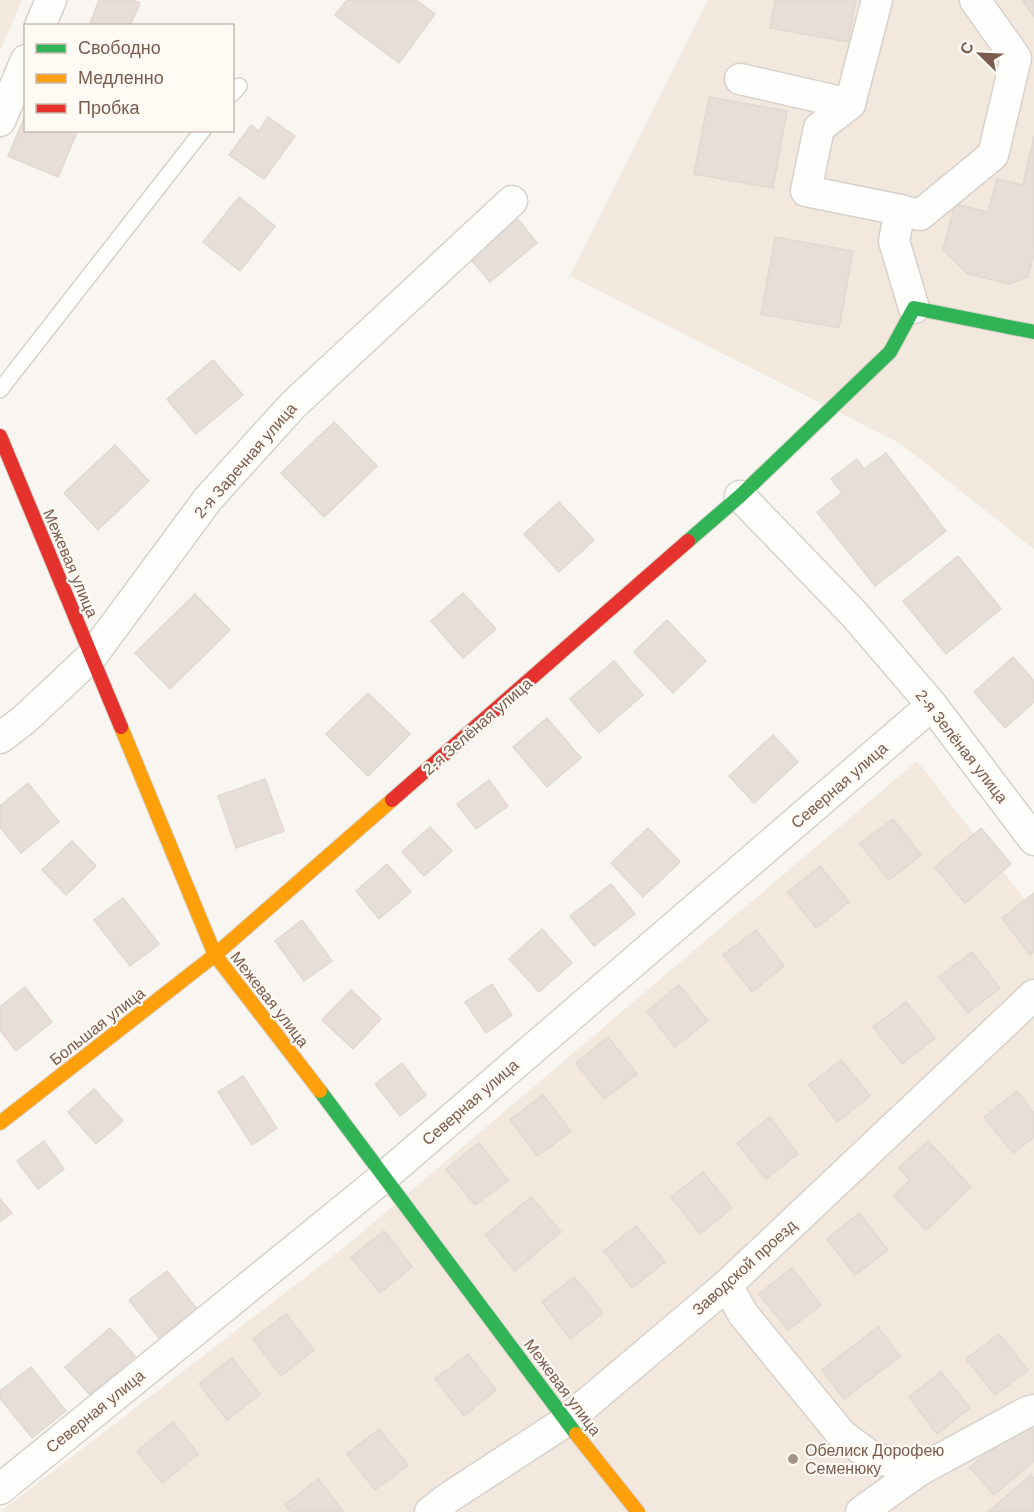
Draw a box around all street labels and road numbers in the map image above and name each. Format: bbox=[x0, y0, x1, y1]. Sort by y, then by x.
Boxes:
street label: 2-я Заречная улица bbox=[191, 399, 300, 521]
street label: Межевая улица bbox=[40, 506, 101, 620]
street label: 2-я Зелёная улица bbox=[420, 674, 535, 778]
street label: 2-я Зелёная улица bbox=[912, 687, 1011, 806]
street label: Северная улица bbox=[788, 739, 891, 832]
street label: Межевая улица bbox=[227, 948, 312, 1050]
street label: Большая улица bbox=[47, 984, 148, 1069]
street label: Северная улица bbox=[419, 1056, 522, 1149]
street label: Заводской проезд bbox=[689, 1216, 800, 1318]
street label: Межевая улица bbox=[521, 1336, 604, 1439]
street label: Северная улица bbox=[43, 1367, 148, 1456]

